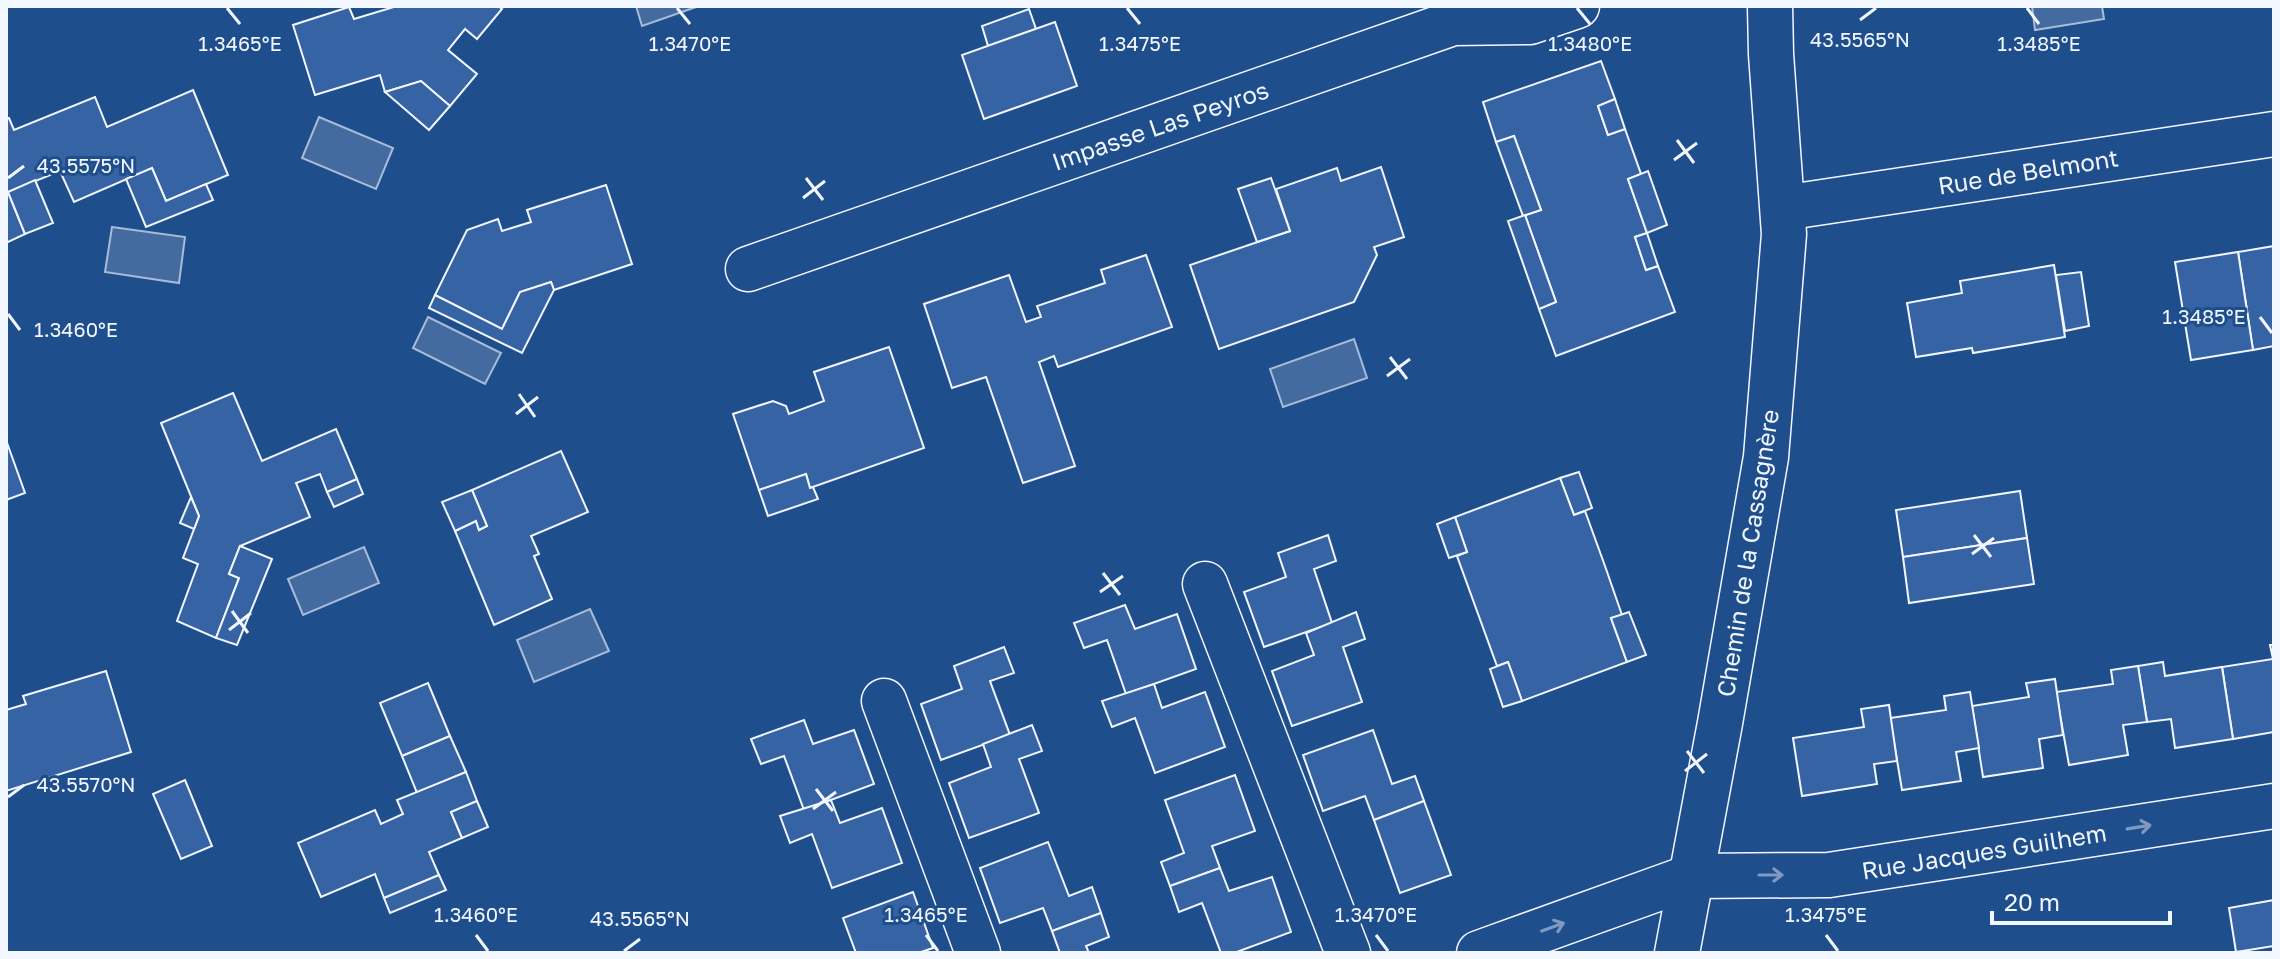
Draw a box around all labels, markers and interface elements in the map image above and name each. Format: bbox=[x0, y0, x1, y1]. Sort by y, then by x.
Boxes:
text: 43.5565°N bbox=[1810, 27, 1910, 51]
text: 1.3465°E bbox=[198, 31, 282, 55]
text: 1.3470°E bbox=[649, 31, 731, 55]
text: 1.3475°E bbox=[1099, 31, 1181, 55]
text: 1.3480°E bbox=[1548, 31, 1632, 55]
text: 1.3485°E bbox=[1997, 31, 2081, 55]
street label: Impasse Las Peyros bbox=[1048, 74, 1272, 176]
street label: Rue de Belmont bbox=[1936, 142, 2120, 200]
text: 43.5575°N bbox=[37, 153, 135, 177]
text: 1.3485°E bbox=[2162, 304, 2246, 328]
text: 1.3460°E bbox=[34, 317, 118, 341]
street label: Chemin de la Cassagnère bbox=[1710, 407, 1784, 699]
text: 43.5570°N bbox=[36, 772, 136, 796]
street label: Rue Jacques Guilhem bbox=[1859, 817, 2109, 885]
one-way arrow bbox=[2126, 819, 2151, 834]
one-way arrow bbox=[1757, 867, 1784, 883]
scale bar bbox=[1992, 875, 2170, 925]
text: 20 m bbox=[2004, 887, 2060, 916]
text: 1.3460°E bbox=[434, 902, 518, 926]
text: 1.3465°E bbox=[884, 902, 968, 926]
text: 1.3470°E bbox=[1335, 902, 1417, 926]
text: 1.3475°E bbox=[1785, 902, 1867, 926]
text: 43.5565°N bbox=[590, 906, 690, 930]
one-way arrow bbox=[1540, 918, 1565, 933]

